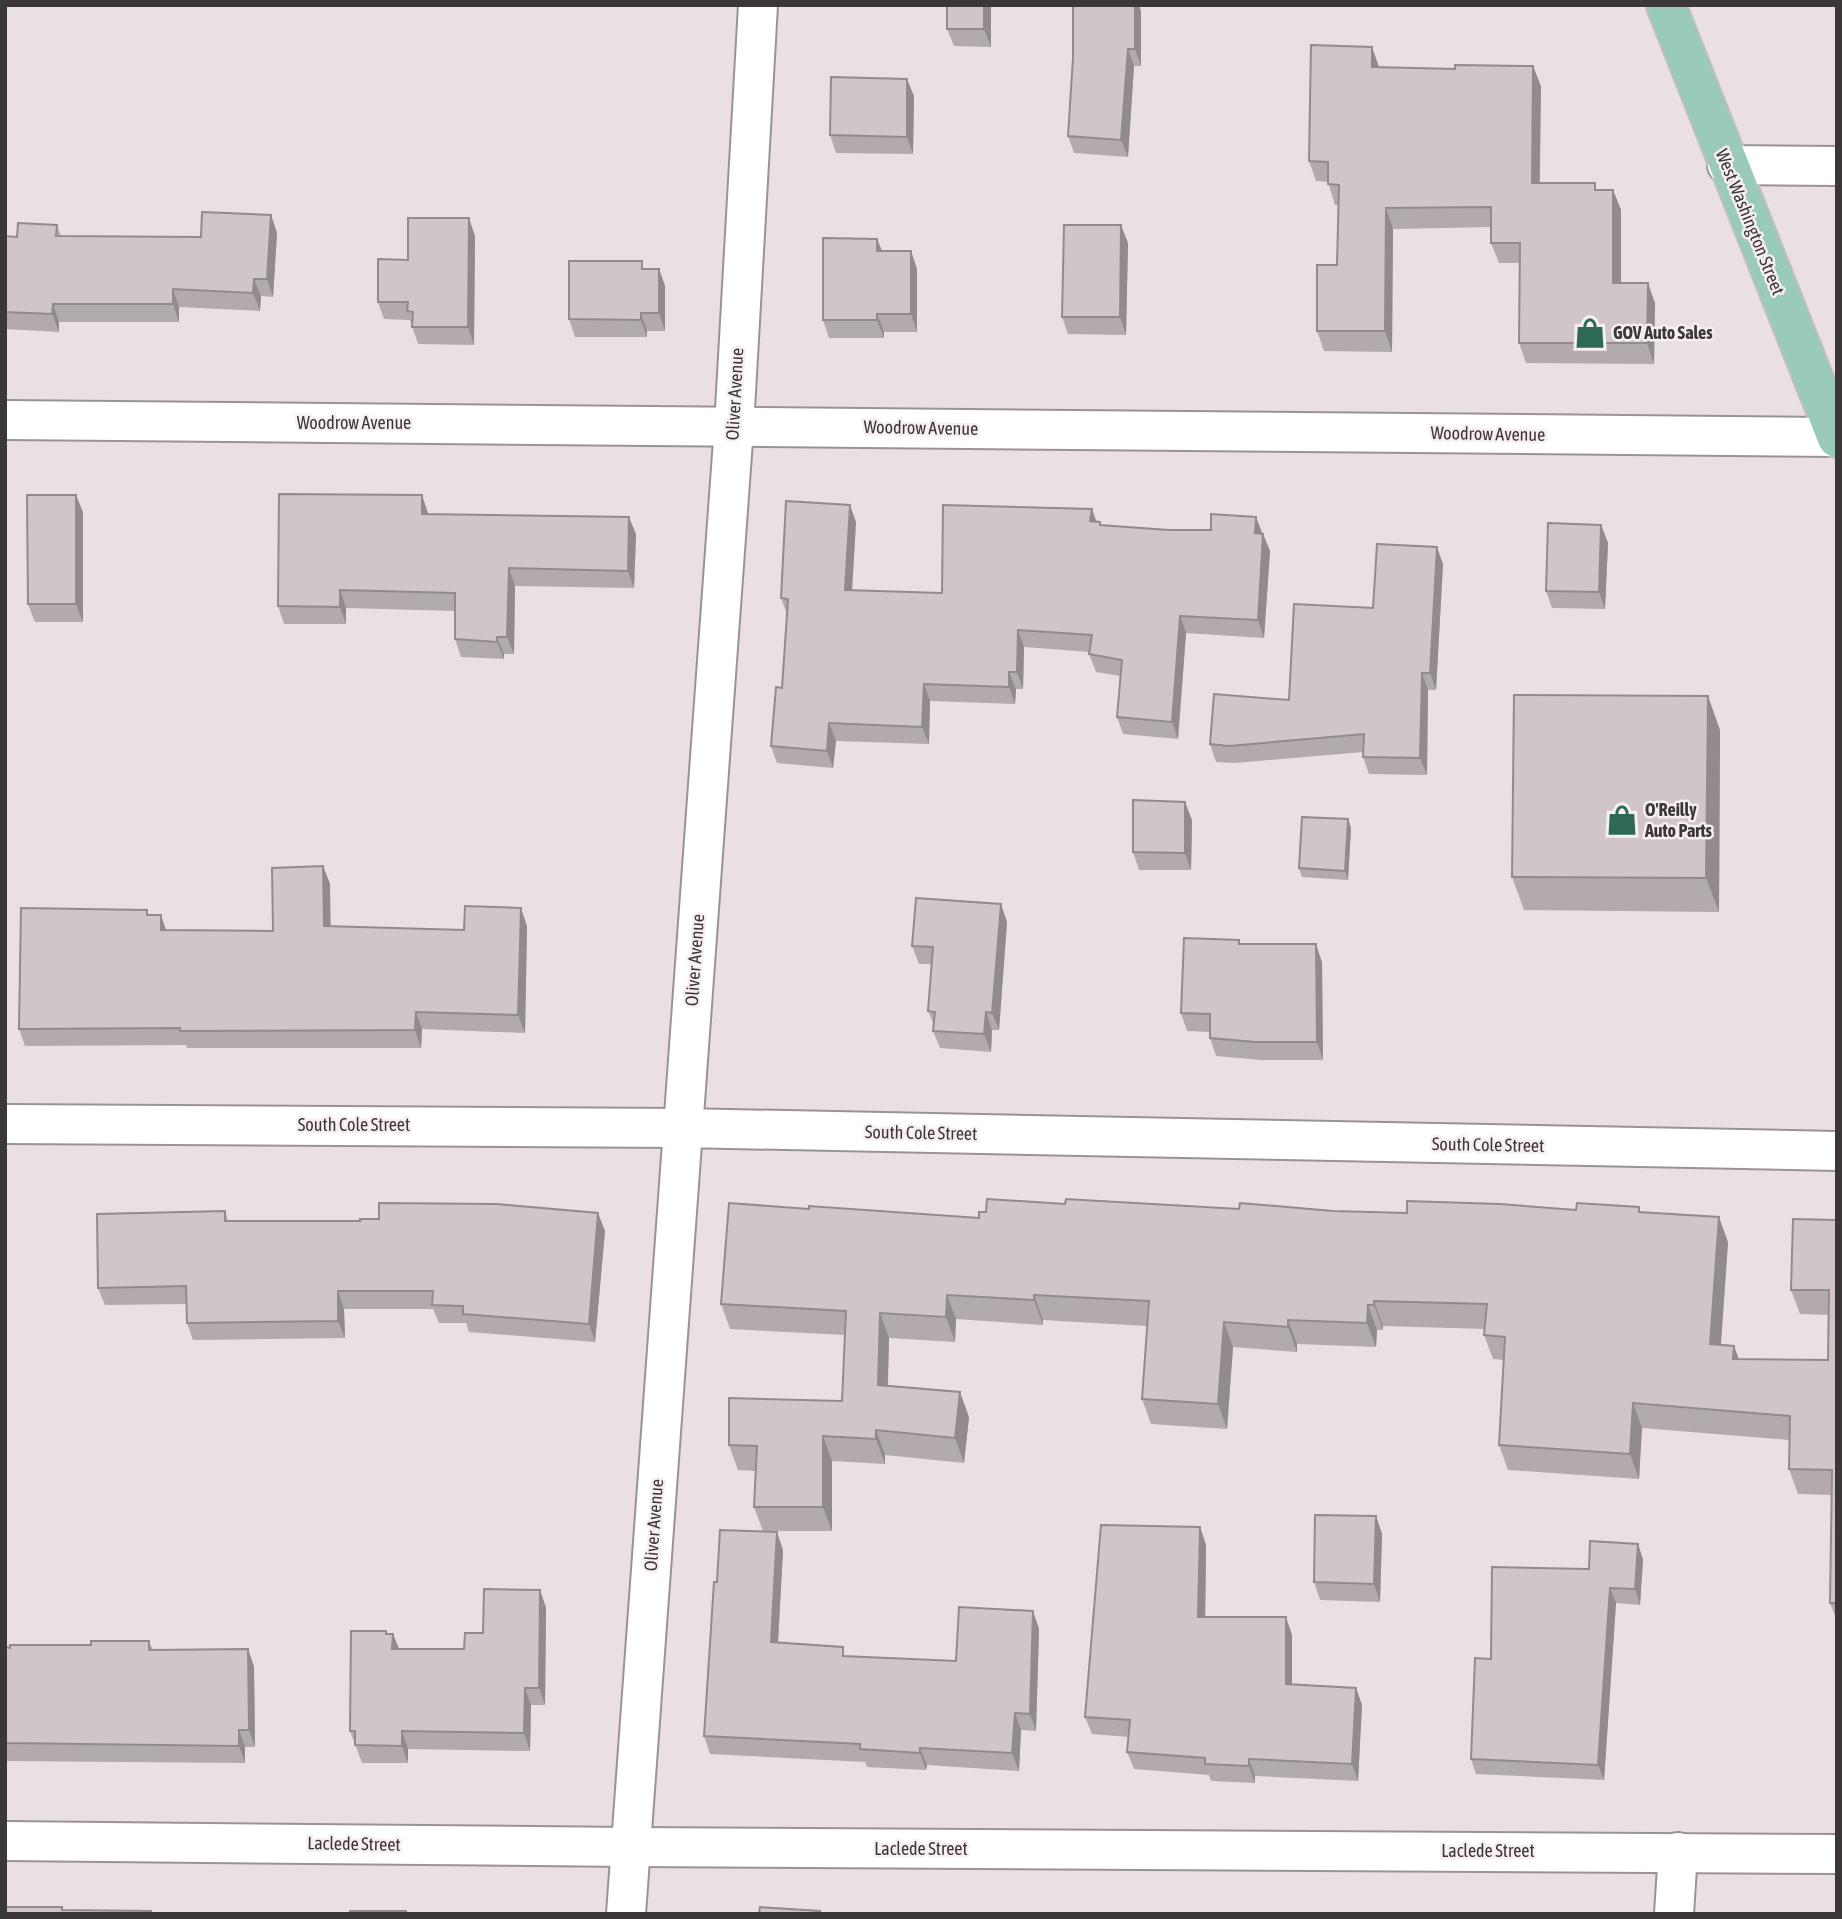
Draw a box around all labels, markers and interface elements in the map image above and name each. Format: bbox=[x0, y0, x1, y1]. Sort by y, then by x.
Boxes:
street label: West Washington Street bbox=[1712, 146, 1789, 298]
shop icon: GOV Auto Sales bbox=[1573, 316, 1607, 350]
place label: GOV Auto Sales bbox=[1613, 322, 1713, 343]
street label: Oliver Avenue bbox=[722, 347, 747, 441]
street label: Woodrow Avenue bbox=[297, 412, 411, 433]
street label: Woodrow Avenue bbox=[864, 416, 978, 439]
street label: Woodrow Avenue bbox=[1431, 422, 1545, 445]
place label: O'Reilly Auto Parts bbox=[1644, 799, 1713, 841]
shop icon: O'Reilly Auto Parts bbox=[1605, 803, 1639, 837]
street label: Oliver Avenue bbox=[681, 913, 708, 1007]
street label: South Cole Street bbox=[298, 1114, 410, 1135]
street label: South Cole Street bbox=[865, 1121, 977, 1144]
street label: South Cole Street bbox=[1432, 1133, 1544, 1156]
street label: Oliver Avenue bbox=[640, 1478, 667, 1572]
street label: Laclede Street bbox=[307, 1832, 401, 1855]
street label: Laclede Street bbox=[874, 1838, 968, 1859]
street label: Laclede Street bbox=[1441, 1840, 1535, 1861]

